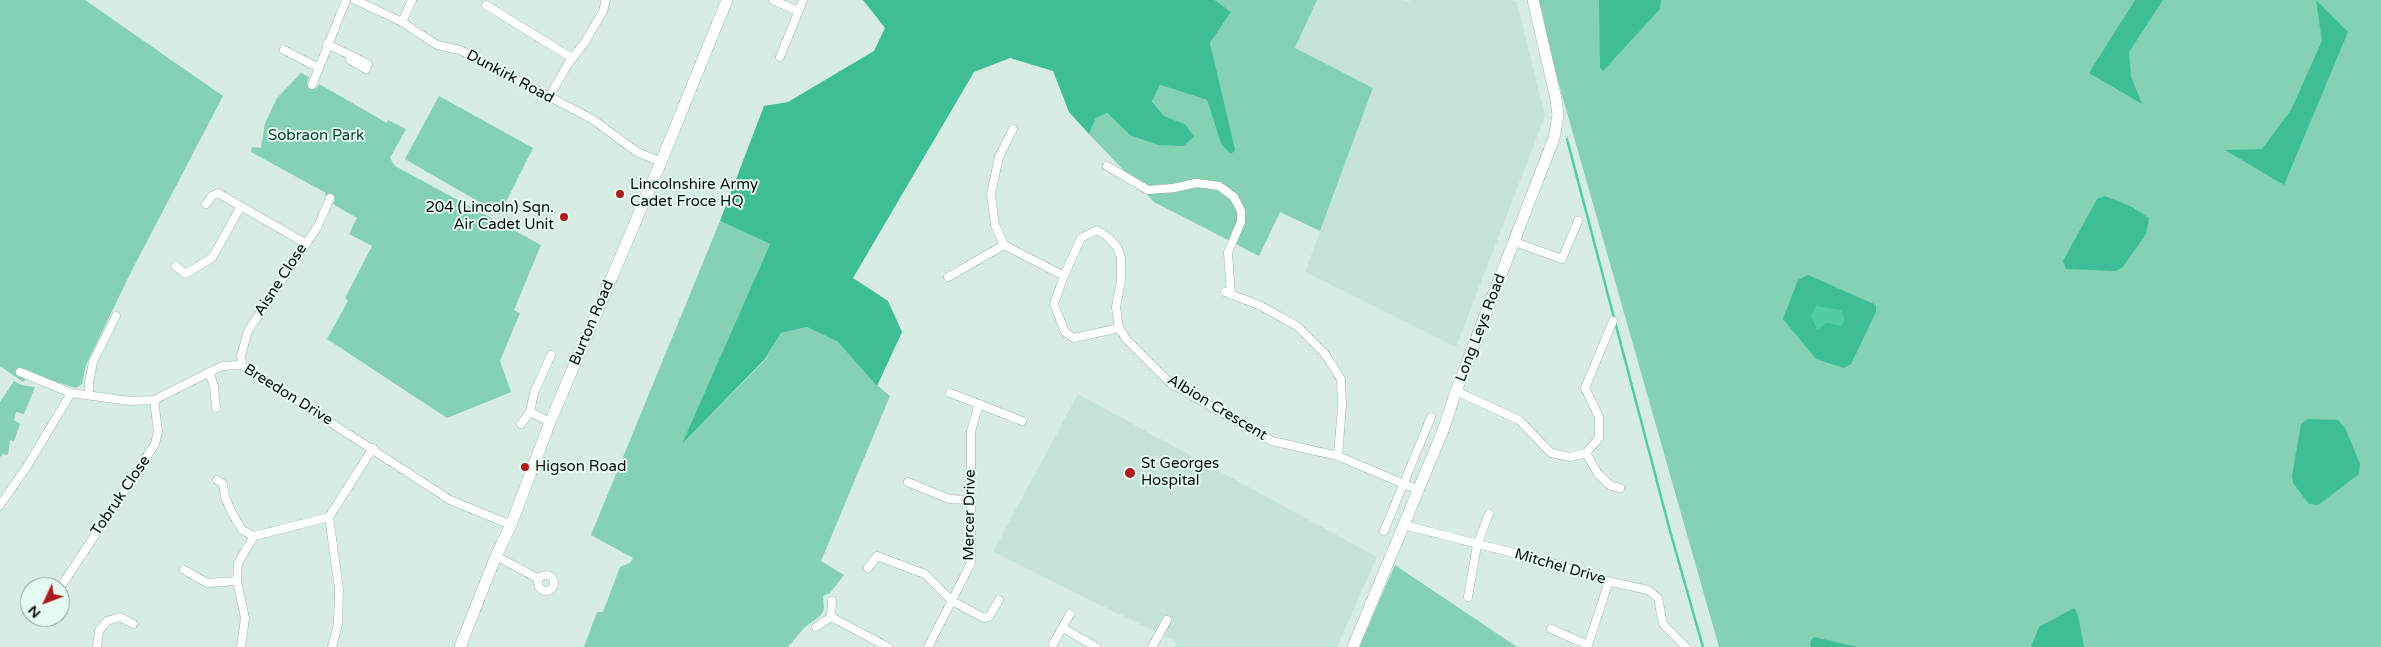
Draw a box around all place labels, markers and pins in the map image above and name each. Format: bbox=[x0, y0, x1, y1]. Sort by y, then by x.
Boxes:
place label: Lincolnshire Army Cadet Froce HQ bbox=[630, 176, 758, 211]
marker: Lincolnshire Army Cadet Froce HQ bbox=[614, 188, 626, 200]
place label: 204 (Lincoln) Sqn. Air Cadet Unit bbox=[425, 199, 554, 234]
marker: 204 (Lincoln) Sqn. Air Cadet Unit bbox=[558, 211, 570, 223]
place label: St Georges Hospital bbox=[1141, 455, 1219, 490]
place label: Higson Road bbox=[535, 458, 626, 476]
marker: Higson Road bbox=[519, 461, 531, 473]
marker: St Georges Hospital bbox=[1123, 466, 1137, 480]

